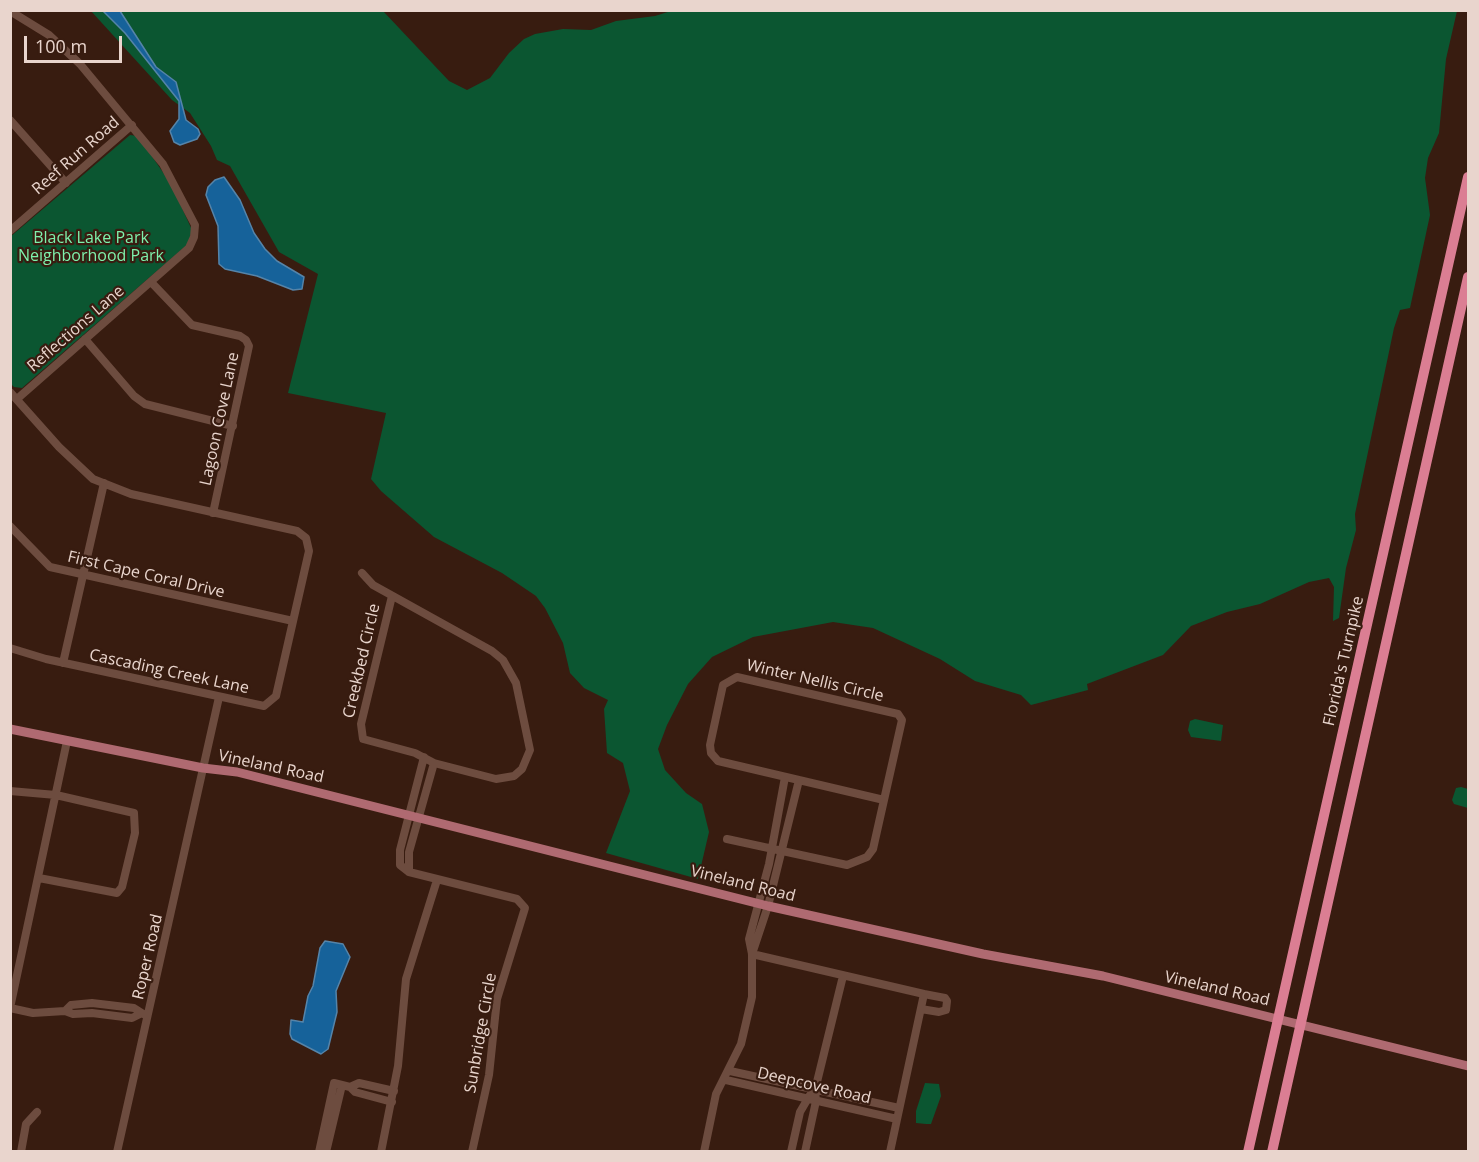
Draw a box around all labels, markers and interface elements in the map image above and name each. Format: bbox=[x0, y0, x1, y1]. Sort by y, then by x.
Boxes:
scale bar bbox=[27, 24, 124, 62]
text: 100 m bbox=[35, 34, 87, 58]
street label: Reef Run Road bbox=[28, 113, 124, 199]
park label: Black Lake Park Neighborhood Park bbox=[18, 228, 164, 266]
street label: Reflections Lane bbox=[24, 282, 128, 376]
street label: Lagoon Cove Lane bbox=[196, 350, 244, 488]
street label: First Cape Coral Drive bbox=[66, 548, 226, 602]
street label: Florida's Turnpike bbox=[1320, 594, 1368, 728]
street label: Creekbed Circle bbox=[339, 602, 385, 720]
street label: Cascading Creek Lane bbox=[87, 646, 251, 698]
street label: Winter Nellis Circle bbox=[744, 656, 886, 706]
street label: Vineland Road bbox=[217, 746, 325, 788]
street label: Vineland Road bbox=[689, 862, 797, 906]
street label: Roper Road bbox=[129, 912, 167, 1002]
street label: Vineland Road bbox=[1163, 968, 1271, 1010]
street label: Sunbridge Circle bbox=[461, 971, 501, 1095]
street label: Deepcove Road bbox=[755, 1064, 873, 1108]

